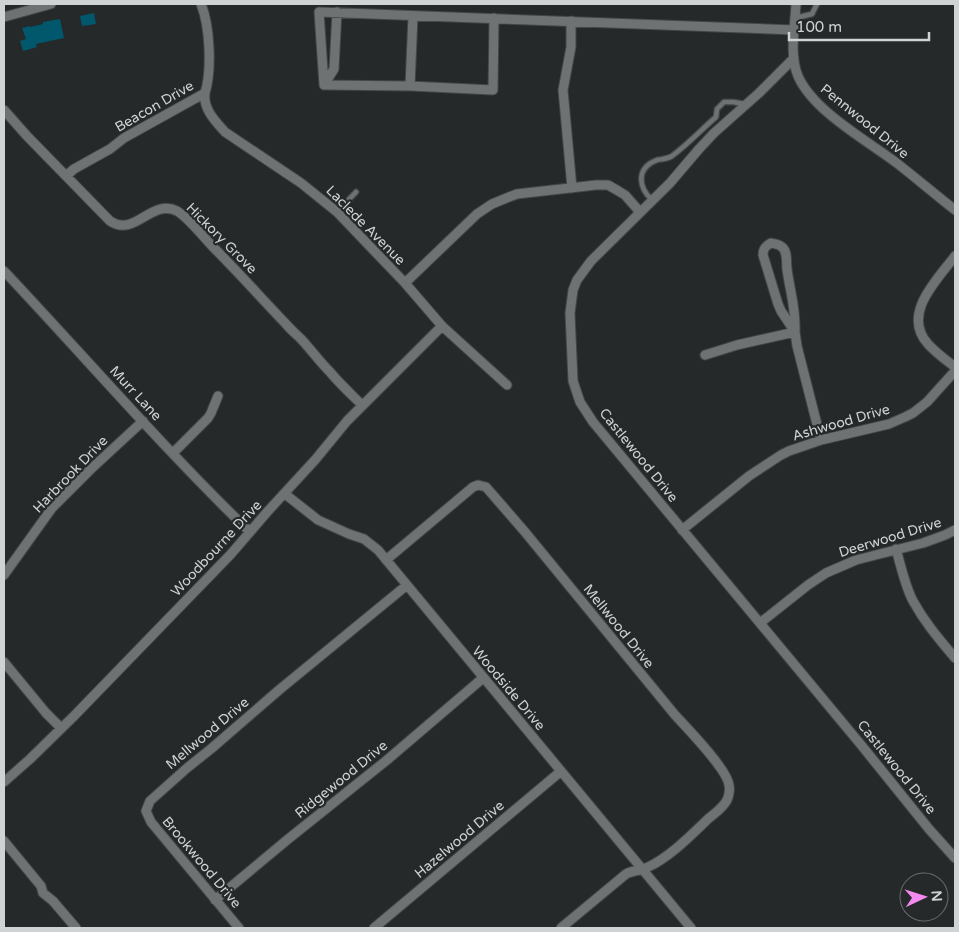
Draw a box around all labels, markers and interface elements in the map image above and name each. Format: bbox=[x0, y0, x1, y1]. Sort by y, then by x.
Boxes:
scale bar bbox=[789, 10, 929, 42]
text: 100 m bbox=[796, 18, 842, 36]
street label: Beacon Drive bbox=[112, 77, 197, 136]
street label: Pennwood Drive bbox=[817, 80, 912, 162]
street label: Laclede Avenue bbox=[322, 182, 409, 269]
street label: Hickory Grove bbox=[183, 199, 261, 277]
street label: Murr Lane bbox=[106, 362, 165, 424]
street label: Ashwood Drive bbox=[790, 400, 892, 445]
street label: Castlewood Drive bbox=[596, 405, 682, 506]
street label: Harbrook Drive bbox=[29, 432, 111, 516]
street label: Woodbourne Drive bbox=[167, 497, 265, 600]
street label: Deerwood Drive bbox=[837, 514, 944, 561]
street label: Mellwood Drive bbox=[580, 581, 658, 672]
street label: Woodside Drive bbox=[469, 643, 549, 734]
street label: Mellwood Drive bbox=[162, 694, 252, 773]
street label: Castlewood Drive bbox=[854, 717, 940, 818]
street label: Ridgewood Drive bbox=[292, 737, 391, 822]
street label: Hazelwood Drive bbox=[411, 797, 508, 882]
street label: Brookwood Drive bbox=[158, 813, 245, 912]
north arrow bbox=[899, 872, 949, 922]
text: N bbox=[928, 890, 945, 902]

